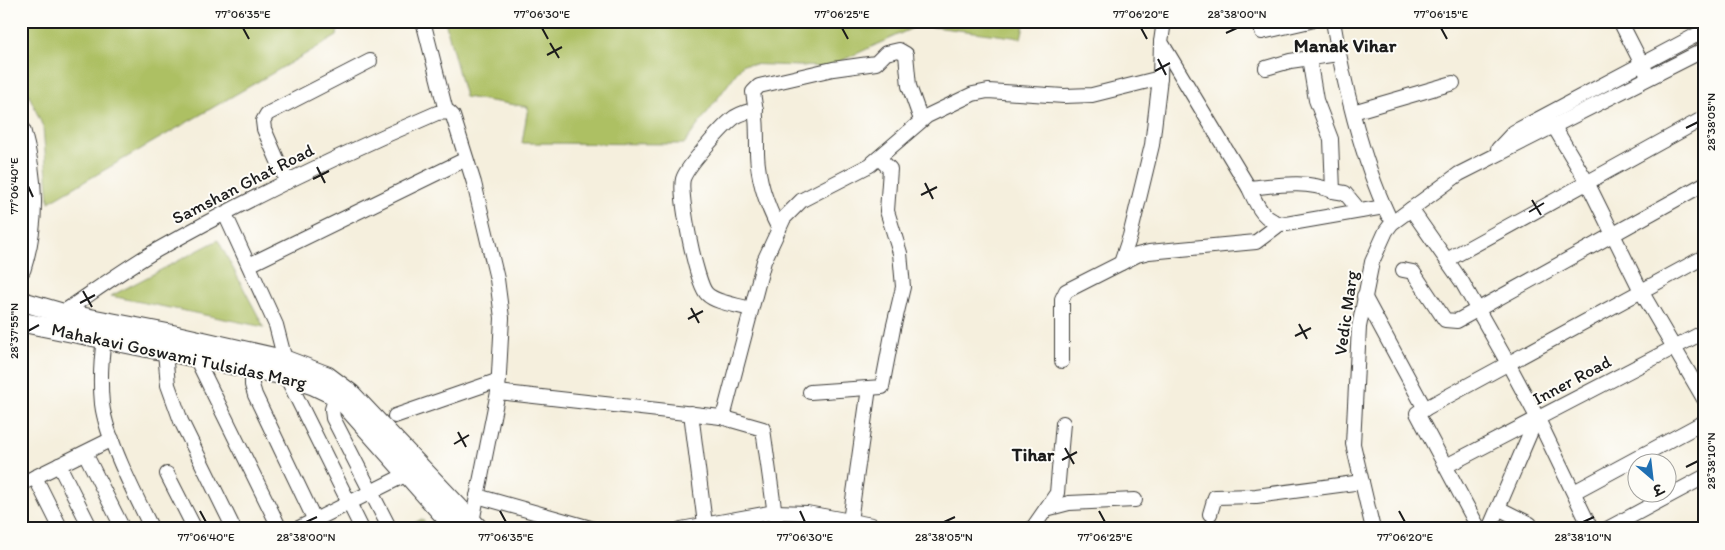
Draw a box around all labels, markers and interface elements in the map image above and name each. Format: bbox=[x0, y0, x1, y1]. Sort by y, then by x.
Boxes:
text: 77°06'35"E bbox=[215, 7, 271, 21]
text: 77°06'30"E bbox=[514, 7, 571, 21]
text: 77°06'25"E bbox=[814, 7, 870, 21]
text: 77°06'20"E bbox=[1113, 7, 1169, 21]
text: 28°38'00"N bbox=[1207, 7, 1267, 21]
text: 77°06'15"E bbox=[1414, 7, 1469, 21]
district label: Manak Vihar bbox=[1294, 34, 1397, 57]
text: 28°38'05"N bbox=[1704, 93, 1718, 151]
street label: Samshan Ghat Road bbox=[168, 139, 318, 229]
text: 77°06'40"E bbox=[7, 157, 21, 215]
street label: Vedic Marg bbox=[1329, 268, 1363, 357]
text: 28°37'55"N bbox=[7, 303, 21, 359]
street label: Mahakavi Goswami Tulsidas Marg bbox=[49, 318, 309, 394]
street label: Inner Road bbox=[1529, 350, 1615, 410]
text: 28°38'10"N bbox=[1704, 432, 1718, 490]
district label: Tihar bbox=[1011, 443, 1055, 466]
north arrow bbox=[1628, 452, 1678, 502]
text: उ bbox=[1648, 478, 1668, 500]
text: 77°06'40"E bbox=[177, 530, 235, 544]
text: 28°38'00"N bbox=[276, 530, 336, 544]
text: 77°06'35"E bbox=[478, 530, 534, 544]
text: 77°06'30"E bbox=[777, 530, 834, 544]
text: 28°38'05"N bbox=[915, 530, 973, 544]
text: 77°06'25"E bbox=[1077, 530, 1133, 544]
text: 77°06'20"E bbox=[1377, 530, 1433, 544]
text: 28°38'10"N bbox=[1554, 530, 1612, 544]

